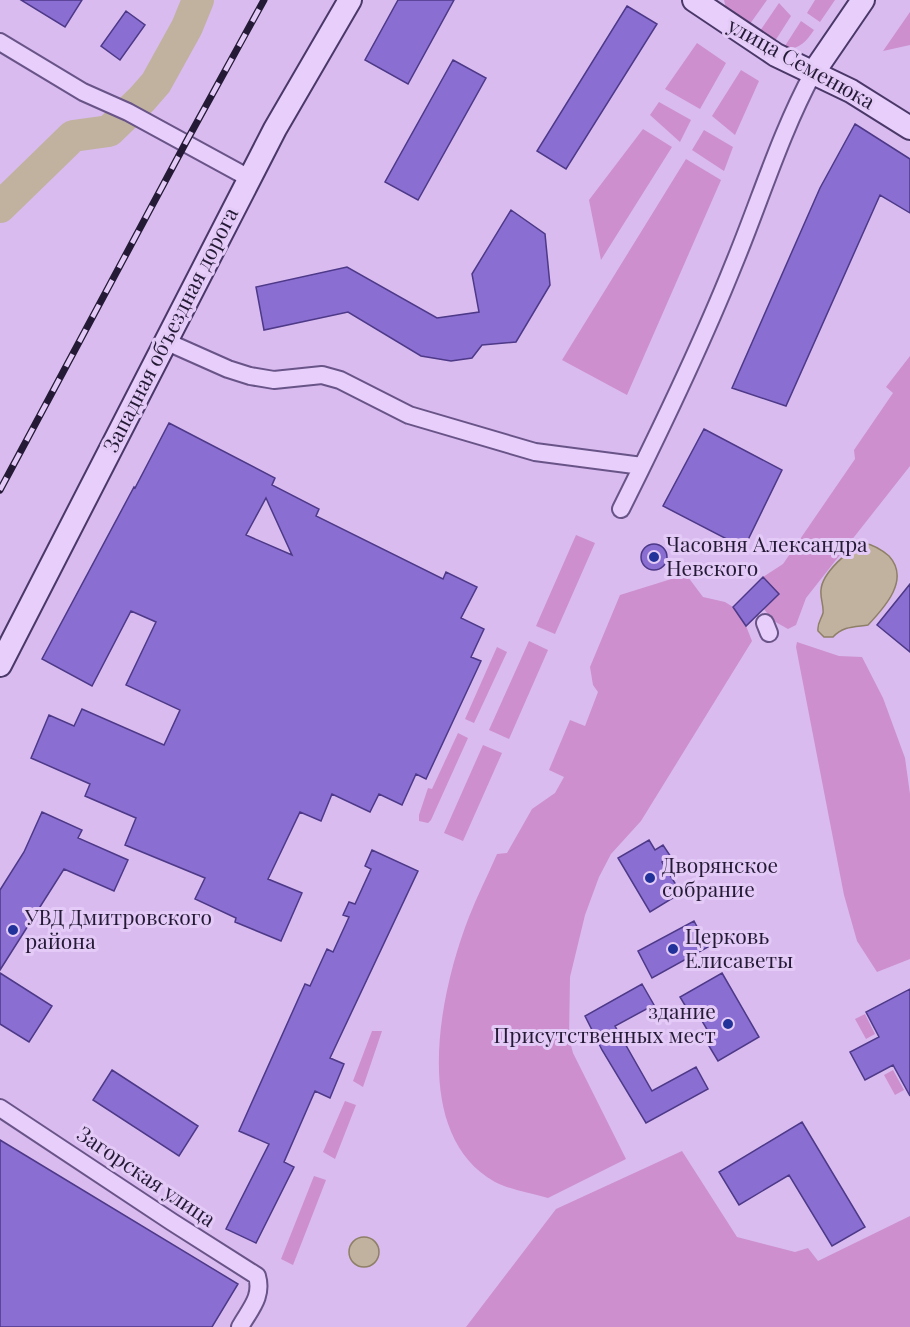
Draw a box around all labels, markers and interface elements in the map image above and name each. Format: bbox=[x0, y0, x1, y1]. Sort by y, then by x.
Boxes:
street label: улица Семенюка bbox=[722, 10, 881, 115]
street label: Западная объездная дорога bbox=[95, 201, 243, 456]
place label: Часовня Александра Невского bbox=[666, 529, 868, 581]
marker: Часовня Александра Невского bbox=[647, 550, 661, 564]
place label: Дворянское собрание bbox=[662, 850, 778, 902]
marker: Дворянское собрание bbox=[643, 871, 657, 885]
place label: УВД Дмитровского района bbox=[24, 902, 212, 954]
place label: Церковь Елиcаветы bbox=[685, 921, 793, 973]
marker: УВД Дмитровского района bbox=[6, 923, 20, 937]
marker: Церковь Елиcаветы bbox=[666, 942, 680, 956]
place label: здание Присутственных мест bbox=[494, 996, 716, 1048]
marker: здание Присутственных мест bbox=[721, 1017, 735, 1031]
street label: Загорская улица bbox=[72, 1119, 222, 1232]

